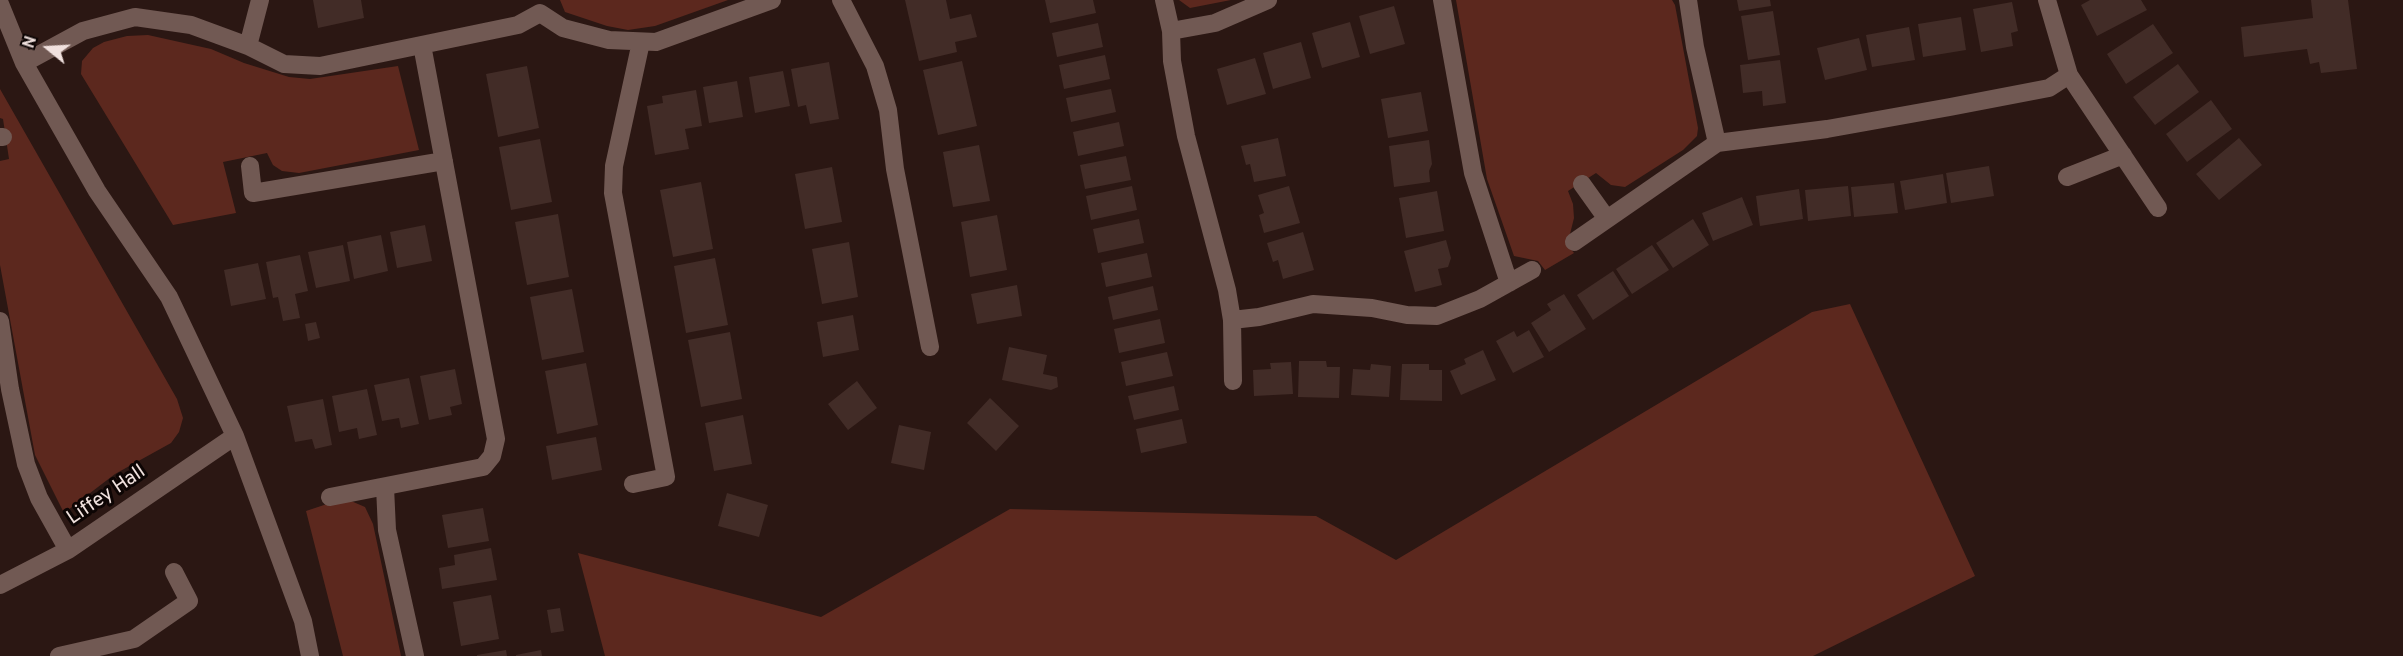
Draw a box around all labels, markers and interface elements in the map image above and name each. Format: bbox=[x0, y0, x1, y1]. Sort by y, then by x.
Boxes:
north arrow bbox=[18, 18, 78, 78]
text: N bbox=[20, 34, 42, 51]
street label: Liffey Hall bbox=[63, 461, 151, 531]

